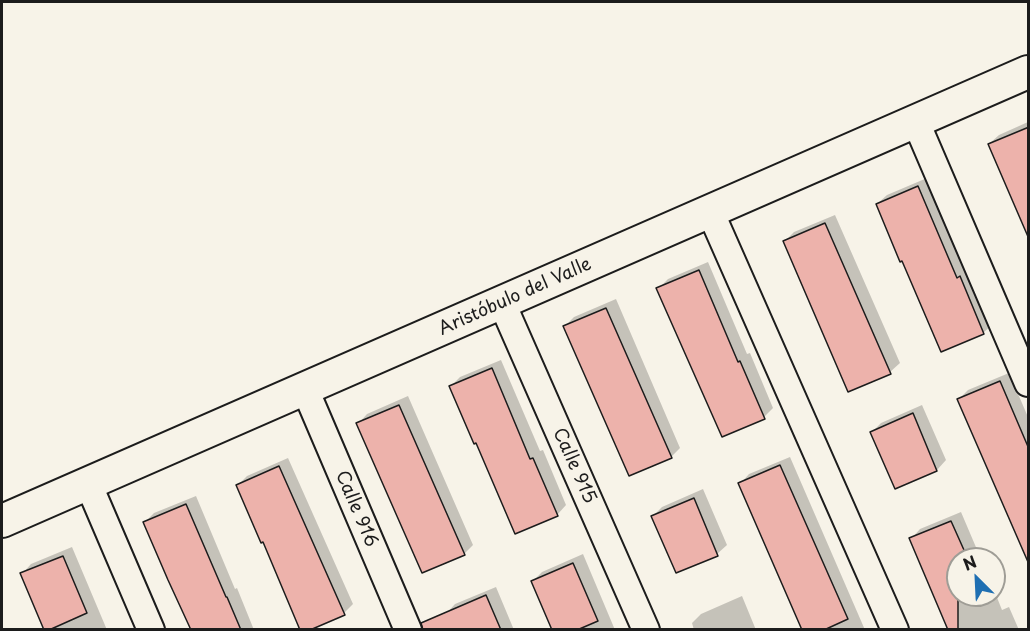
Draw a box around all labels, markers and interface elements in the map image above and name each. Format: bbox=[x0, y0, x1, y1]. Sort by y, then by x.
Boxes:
street label: Aristóbulo del Valle bbox=[435, 254, 595, 340]
street label: Calle 915 bbox=[548, 425, 600, 507]
street label: Calle 916 bbox=[330, 468, 382, 550]
north arrow bbox=[946, 547, 1006, 607]
text: N bbox=[959, 549, 980, 576]

